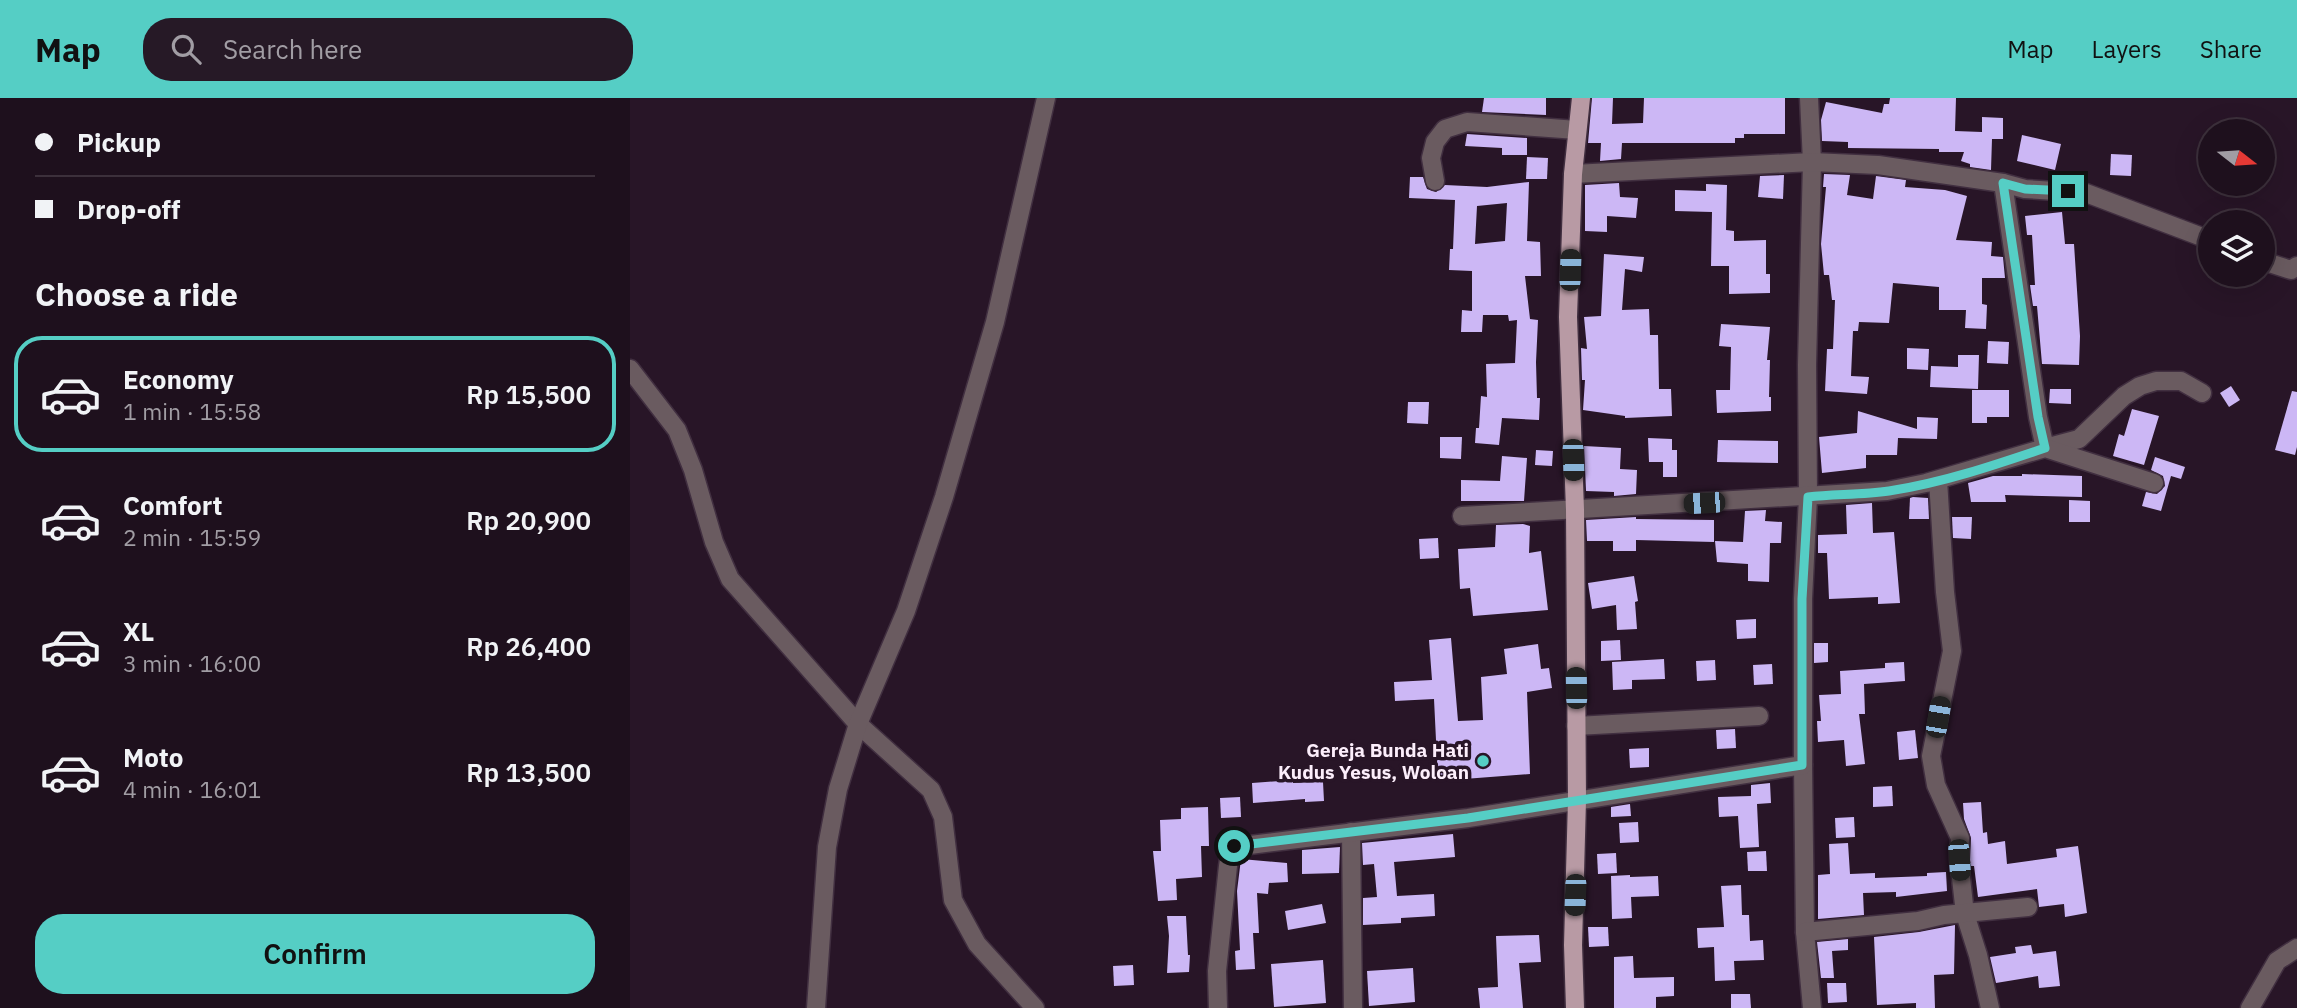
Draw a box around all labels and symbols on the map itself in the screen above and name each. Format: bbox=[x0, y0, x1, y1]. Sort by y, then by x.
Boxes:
north arrow bbox=[2198, 119, 2275, 196]
route end bbox=[2052, 175, 2084, 207]
car bbox=[1559, 249, 1582, 291]
car bbox=[1562, 439, 1585, 481]
car bbox=[1683, 491, 1726, 515]
car bbox=[1566, 667, 1587, 709]
car bbox=[1925, 694, 1952, 740]
place label: Gereja Bunda Hati Kudus Yesus, Woloan bbox=[1278, 738, 1469, 784]
marker: Gereja Bunda Hati Kudus Yesus, Woloan bbox=[1475, 753, 1491, 769]
route start bbox=[1218, 830, 1250, 862]
car bbox=[1948, 838, 1971, 882]
car bbox=[1564, 874, 1587, 916]

